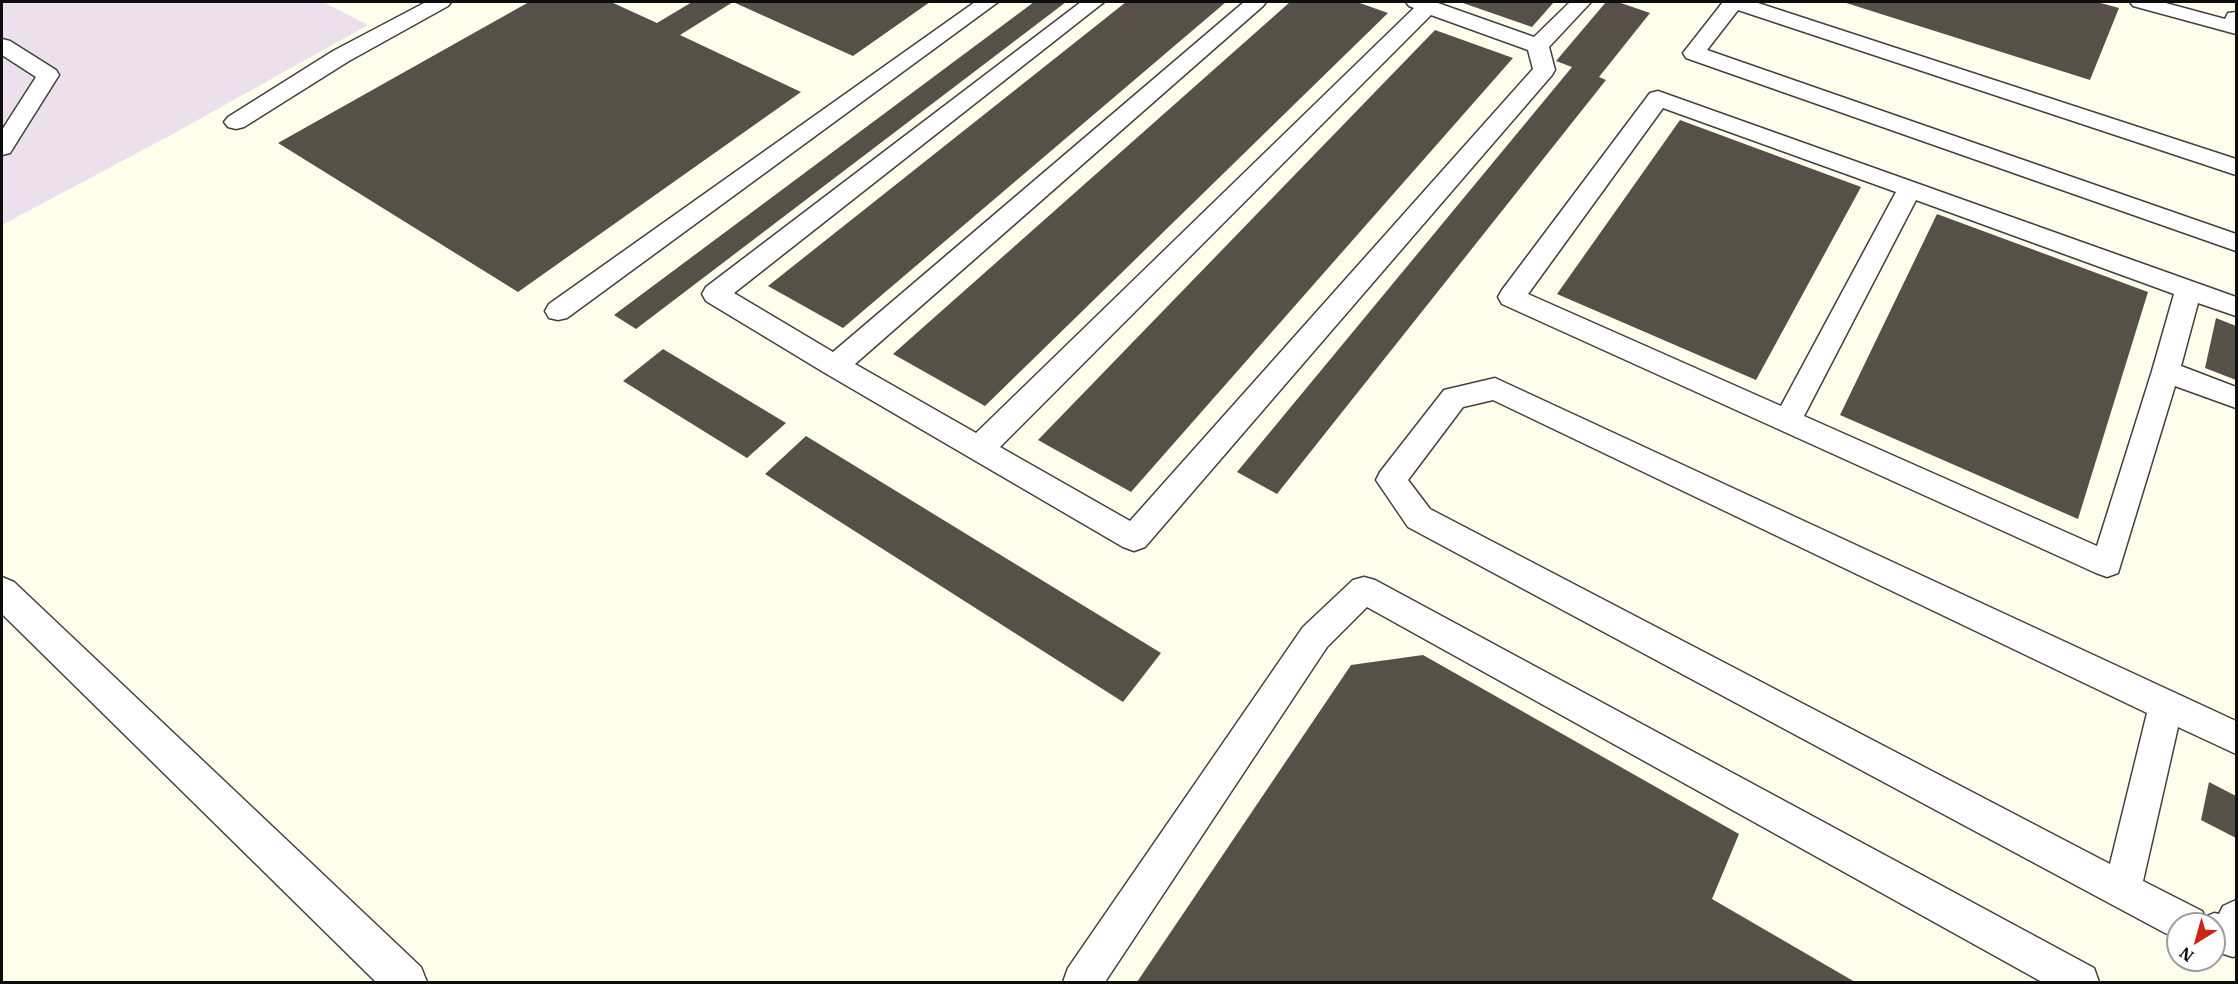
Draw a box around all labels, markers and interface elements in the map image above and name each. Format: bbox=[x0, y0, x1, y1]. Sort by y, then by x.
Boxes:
north arrow bbox=[2166, 912, 2226, 972]
text: N bbox=[2175, 943, 2197, 967]

